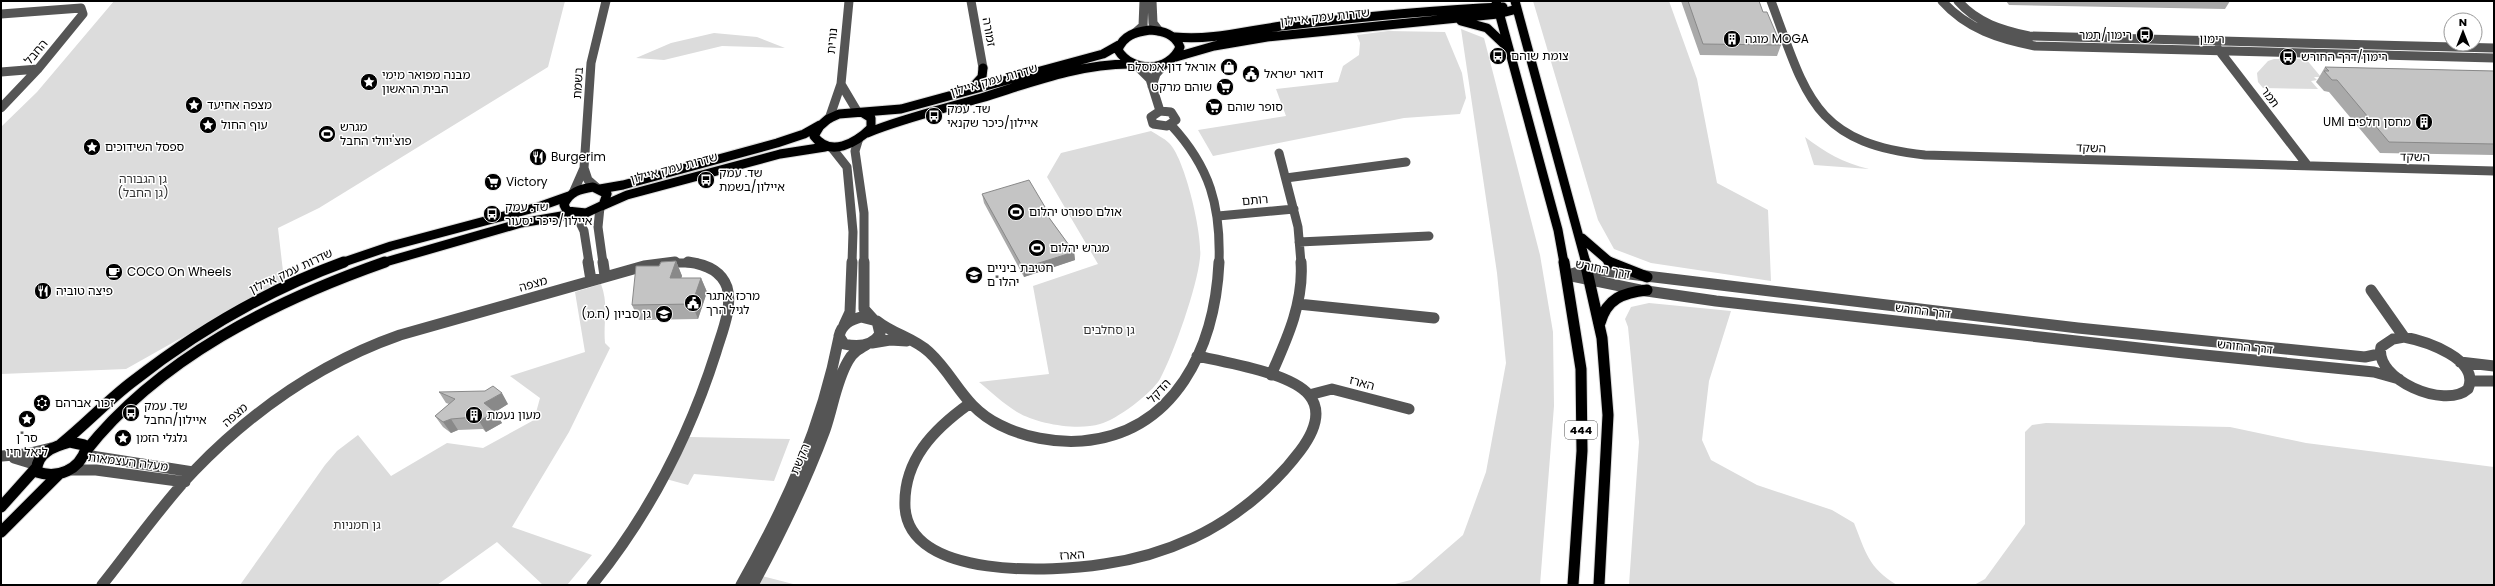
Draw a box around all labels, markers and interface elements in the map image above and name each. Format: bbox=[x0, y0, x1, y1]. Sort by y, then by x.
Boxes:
street label: שדרות עמק איילון bbox=[1279, 3, 1371, 30]
north arrow bbox=[2443, 12, 2483, 52]
text: N bbox=[2459, 14, 2467, 30]
street label: זמורה bbox=[979, 16, 1000, 48]
bus stop icon: רימון/תמר bbox=[2135, 25, 2155, 45]
place label: רימון/תמר bbox=[2079, 26, 2132, 43]
street label: נורית bbox=[822, 27, 841, 55]
building icon: מוגה MOGA bbox=[1722, 29, 1742, 49]
place label: מוגה MOGA bbox=[1745, 30, 1809, 47]
street label: רימון bbox=[2199, 30, 2225, 47]
street label: החבל bbox=[20, 35, 51, 68]
bus stop icon: צומת שוהם bbox=[1488, 46, 1508, 66]
place label: צומת שוהם bbox=[1511, 47, 1569, 64]
bus stop icon: רימון/דרך החורש bbox=[2278, 47, 2298, 67]
place label: רימון/דרך החורש bbox=[2301, 48, 2388, 65]
shop icon: אוראל דון אמסלם bbox=[1219, 57, 1239, 77]
place label: אוראל דון אמסלם bbox=[1127, 58, 1216, 75]
street label: שדרות עמק איילון bbox=[948, 59, 1040, 100]
public building icon: דואר ישראל bbox=[1241, 64, 1261, 84]
place label: דואר ישראל bbox=[1264, 65, 1324, 82]
place label: מבנה מפואר מימי הבית הראשון bbox=[382, 66, 470, 97]
street label: בשמת bbox=[568, 66, 587, 99]
place icon: מבנה מפואר מימי הבית הראשון bbox=[359, 72, 379, 92]
supermarket icon: שוהם מרקט bbox=[1215, 77, 1235, 97]
place label: שוהם מרקט bbox=[1151, 78, 1212, 95]
street label: תמר bbox=[2257, 83, 2284, 111]
place icon: מצפה אחיעד bbox=[184, 95, 204, 115]
place label: מצפה אחיעד bbox=[207, 96, 272, 113]
supermarket icon: סופר שוהם bbox=[1204, 97, 1224, 117]
place label: סופר שוהם bbox=[1227, 98, 1283, 115]
place label: שד. עמק איילון/כיכר שקנאי bbox=[947, 100, 1038, 131]
bus stop icon: שד. עמק איילון/כיכר שקנאי bbox=[924, 106, 944, 126]
building icon: UMI מחסן חלפים bbox=[2414, 112, 2434, 132]
place label: UMI מחסן חלפים bbox=[2323, 113, 2411, 130]
place icon: עוף החול bbox=[198, 115, 218, 135]
place label: עוף החול bbox=[221, 116, 268, 133]
place label: מגרש פוצ'יוולי החבל bbox=[340, 118, 412, 149]
sports icon: מגרש פוצ'יוולי החבל bbox=[317, 124, 337, 144]
place icon: ספסל השידוכים bbox=[82, 137, 102, 157]
place label: ספסל השידוכים bbox=[105, 138, 185, 155]
street label: השקד bbox=[2076, 138, 2106, 157]
restaurant icon: Burgerim bbox=[528, 147, 548, 167]
place label: Burgerim bbox=[551, 148, 606, 165]
street label: שדרות עמק איילון bbox=[628, 148, 720, 187]
street label: השקד bbox=[2400, 148, 2430, 165]
place label: שד. עמק איילון/בשמת bbox=[719, 164, 785, 195]
park label: גן הגבורה (גן החבל) bbox=[117, 170, 169, 201]
bus stop icon: שד. עמק איילון/בשמת bbox=[696, 170, 716, 190]
supermarket icon: Victory bbox=[483, 172, 503, 192]
place label: Victory bbox=[506, 173, 548, 190]
street label: רותם bbox=[1241, 190, 1269, 209]
place label: שד. עמק איילון/כיכר יסעור bbox=[505, 198, 593, 229]
sports icon: אולם ספורט יהלום bbox=[1006, 202, 1026, 222]
place label: אולם ספורט יהלום bbox=[1029, 203, 1122, 220]
bus stop icon: שד. עמק איילון/כיכר יסעור bbox=[482, 204, 502, 224]
sports icon: מגרש יהלום bbox=[1027, 238, 1047, 258]
place label: מגרש יהלום bbox=[1050, 239, 1110, 256]
street label: שדרות עמק איילון bbox=[246, 244, 335, 297]
street label: דרך החורש bbox=[1574, 255, 1633, 282]
place label: חטיבת ביניים יהלו"ם bbox=[987, 259, 1053, 290]
cafe icon: COCO On Wheels bbox=[104, 262, 124, 282]
place label: COCO On Wheels bbox=[127, 263, 231, 280]
school or university icon: חטיבת ביניים יהלו"ם bbox=[964, 265, 984, 285]
street label: מצפה bbox=[517, 271, 549, 296]
restaurant icon: פיצה טוביה bbox=[33, 281, 53, 301]
place label: פיצה טוביה bbox=[56, 282, 113, 299]
place label: מרכז אתגר לגיל הרך bbox=[706, 287, 760, 318]
public building icon: מרכז אתגר לגיל הרך bbox=[683, 293, 703, 313]
street label: דרך החורש bbox=[1894, 299, 1952, 322]
school or university icon: גן סביון (ח.מ) bbox=[654, 304, 674, 324]
place label: גן סביון (ח.מ) bbox=[581, 305, 652, 322]
park label: גן סחלבים bbox=[1083, 321, 1135, 338]
street label: דרך החורש bbox=[2216, 335, 2274, 358]
street label: הארז bbox=[1348, 371, 1377, 394]
street label: הדקל bbox=[1143, 375, 1174, 407]
synagogue icon: זכור אברהם bbox=[32, 393, 52, 413]
place label: זכור אברהם bbox=[55, 394, 114, 411]
place label: שד. עמק איילון/החבל bbox=[144, 397, 207, 428]
street label: מצפה bbox=[218, 399, 251, 431]
bus stop icon: שד. עמק איילון/החבל bbox=[121, 403, 141, 423]
building icon: מעון נעמת bbox=[464, 405, 484, 425]
place label: מעון נעמת bbox=[487, 406, 541, 423]
place icon: סר"ן ליאל חיו bbox=[17, 409, 37, 429]
road number: 444 bbox=[1565, 421, 1597, 439]
place icon: גלגלי הזמן bbox=[113, 428, 133, 448]
place label: סר"ן ליאל חיו bbox=[6, 429, 48, 460]
place label: גלגלי הזמן bbox=[136, 429, 188, 446]
street label: הקשת bbox=[786, 441, 813, 477]
street label: מעלה העצמאות bbox=[87, 448, 169, 475]
park label: גן חמניות bbox=[333, 516, 381, 533]
street label: הארז bbox=[1059, 545, 1085, 564]

